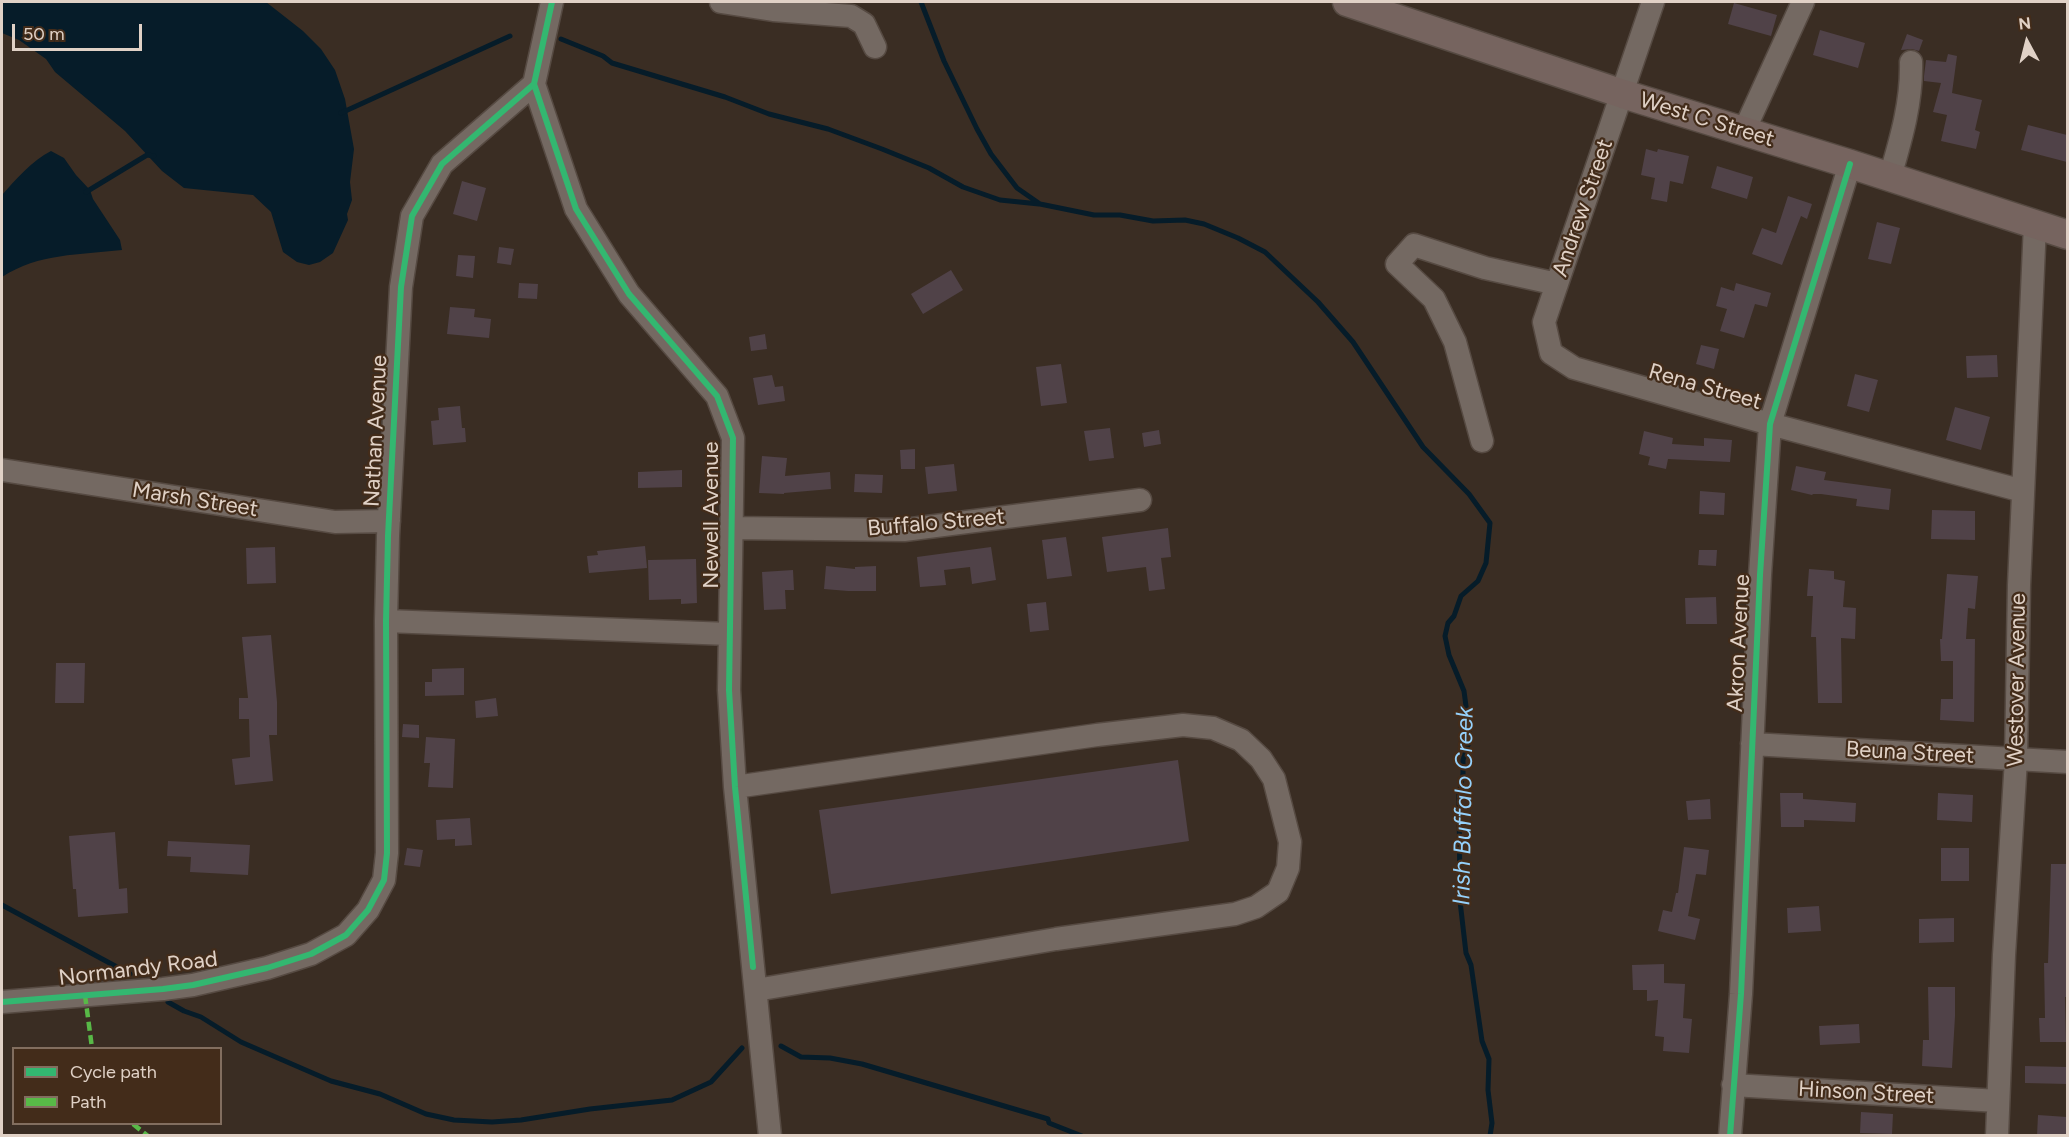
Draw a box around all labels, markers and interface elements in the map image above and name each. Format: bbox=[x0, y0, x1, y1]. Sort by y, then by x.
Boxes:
scale bar bbox=[15, 12, 146, 50]
north arrow bbox=[1997, 12, 2057, 72]
text: N bbox=[2017, 13, 2032, 34]
text: 50 m bbox=[23, 23, 65, 45]
street label: West C Street bbox=[1637, 87, 1777, 153]
street label: Andrew Street bbox=[1547, 136, 1619, 280]
street label: Nathan Avenue bbox=[359, 354, 393, 508]
street label: Rena Street bbox=[1645, 358, 1765, 416]
street label: Newell Avenue bbox=[699, 441, 725, 589]
street label: Marsh Street bbox=[130, 477, 260, 523]
street label: Buffalo Street bbox=[866, 504, 1006, 542]
street label: Akron Avenue bbox=[1722, 573, 1756, 713]
street label: Westover Avenue bbox=[2002, 593, 2032, 767]
water label: Irish Buffalo Creek bbox=[1448, 706, 1480, 906]
street label: Beuna Street bbox=[1845, 736, 1975, 770]
street label: Normandy Road bbox=[57, 946, 219, 992]
legend bbox=[12, 1047, 222, 1125]
text: Cycle path bbox=[70, 1061, 157, 1083]
street label: Hinson Street bbox=[1797, 1076, 1935, 1110]
text: Path bbox=[70, 1091, 106, 1113]

